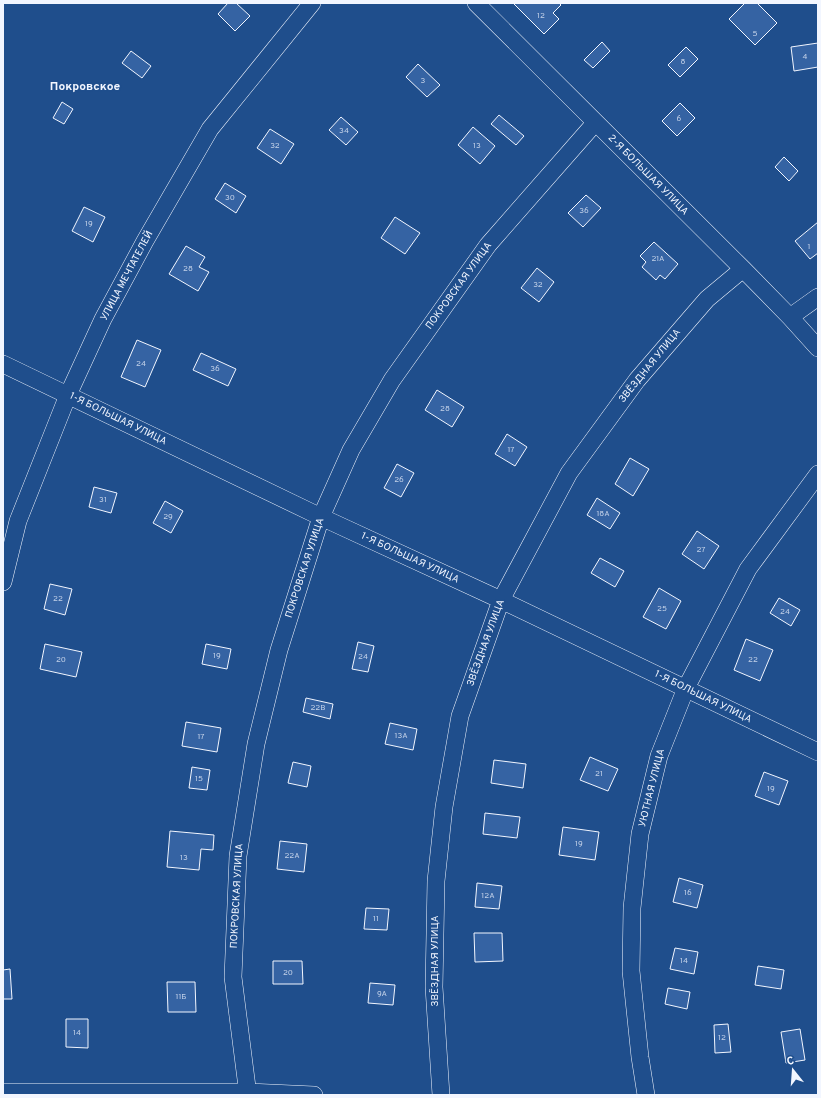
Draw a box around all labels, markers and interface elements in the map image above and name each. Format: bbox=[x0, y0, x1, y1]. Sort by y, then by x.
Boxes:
house number: 12 bbox=[537, 11, 545, 21]
house number: 5 bbox=[753, 29, 758, 39]
house number: 4 bbox=[803, 52, 808, 62]
house number: 8 bbox=[681, 57, 686, 67]
house number: 3 bbox=[421, 76, 426, 86]
district label: Покровское bbox=[50, 79, 120, 95]
house number: 6 bbox=[677, 114, 682, 124]
house number: 34 bbox=[339, 126, 349, 136]
street label: 2-Я БОЛЬШАЯ УЛИЦА bbox=[605, 132, 691, 218]
house number: 32 bbox=[270, 141, 280, 151]
house number: 13 bbox=[473, 141, 481, 151]
house number: 30 bbox=[225, 193, 235, 203]
house number: 36 bbox=[579, 206, 589, 216]
house number: 19 bbox=[85, 219, 93, 229]
street label: УЛИЦА МЕЧТАТЕЛЕЙ bbox=[98, 229, 156, 323]
street label: ПОКРОВСКАЯ УЛИЦА bbox=[423, 240, 495, 332]
house number: 1 bbox=[808, 242, 810, 252]
house number: 21А bbox=[651, 254, 665, 264]
house number: 28 bbox=[183, 264, 193, 274]
house number: 32 bbox=[533, 280, 543, 290]
street label: ЗВЁЗДНАЯ УЛИЦА bbox=[616, 326, 684, 406]
house number: 24 bbox=[136, 359, 146, 369]
house number: 36 bbox=[210, 364, 220, 374]
street label: 1-Я БОЛЬШАЯ УЛИЦА bbox=[67, 390, 169, 448]
house number: 28 bbox=[440, 404, 450, 414]
house number: 17 bbox=[507, 445, 515, 455]
house number: 26 bbox=[394, 475, 404, 485]
house number: 31 bbox=[99, 495, 107, 505]
house number: 18А bbox=[596, 509, 610, 519]
house number: 29 bbox=[163, 512, 173, 522]
street label: ПОКРОВСКАЯ УЛИЦА bbox=[283, 516, 327, 620]
street label: 1-Я БОЛЬШАЯ УЛИЦА bbox=[359, 530, 461, 587]
house number: 27 bbox=[697, 545, 706, 555]
house number: 22 bbox=[53, 594, 63, 604]
street label: ЗВЁЗДНАЯ УЛИЦА bbox=[464, 598, 508, 688]
house number: 25 bbox=[657, 604, 667, 614]
house number: 24 bbox=[780, 607, 790, 617]
house number: 19 bbox=[213, 651, 221, 661]
house number: 24 bbox=[358, 652, 368, 662]
house number: 20 bbox=[56, 655, 66, 665]
house number: 22 bbox=[748, 655, 758, 665]
street label: 1-Я БОЛЬШАЯ УЛИЦА bbox=[652, 668, 754, 726]
house number: 22В bbox=[310, 703, 326, 713]
house number: 13А bbox=[394, 731, 408, 741]
house number: 17 bbox=[197, 732, 205, 742]
street label: УЮТНАЯ УЛИЦА bbox=[636, 747, 668, 829]
house number: 21 bbox=[595, 769, 603, 779]
house number: 15 bbox=[195, 774, 203, 784]
house number: 19 bbox=[767, 784, 775, 794]
house number: 19 bbox=[575, 839, 583, 849]
street label: ПОКРОВСКАЯ УЛИЦА bbox=[228, 843, 246, 949]
house number: 22А bbox=[284, 851, 300, 861]
house number: 13 bbox=[180, 853, 188, 863]
house number: 16 bbox=[684, 888, 692, 898]
house number: 12А bbox=[481, 891, 495, 901]
house number: 11 bbox=[373, 914, 379, 924]
street label: ЗВЁЗДНАЯ УЛИЦА bbox=[429, 915, 442, 1007]
house number: 14 bbox=[680, 956, 688, 966]
house number: 20 bbox=[283, 968, 293, 978]
house number: 9А bbox=[377, 989, 388, 999]
house number: 11Б bbox=[175, 992, 187, 1002]
house number: 14 bbox=[73, 1028, 81, 1038]
house number: 12 bbox=[718, 1033, 726, 1043]
north arrow bbox=[773, 1050, 813, 1090]
text: С bbox=[785, 1054, 796, 1069]

